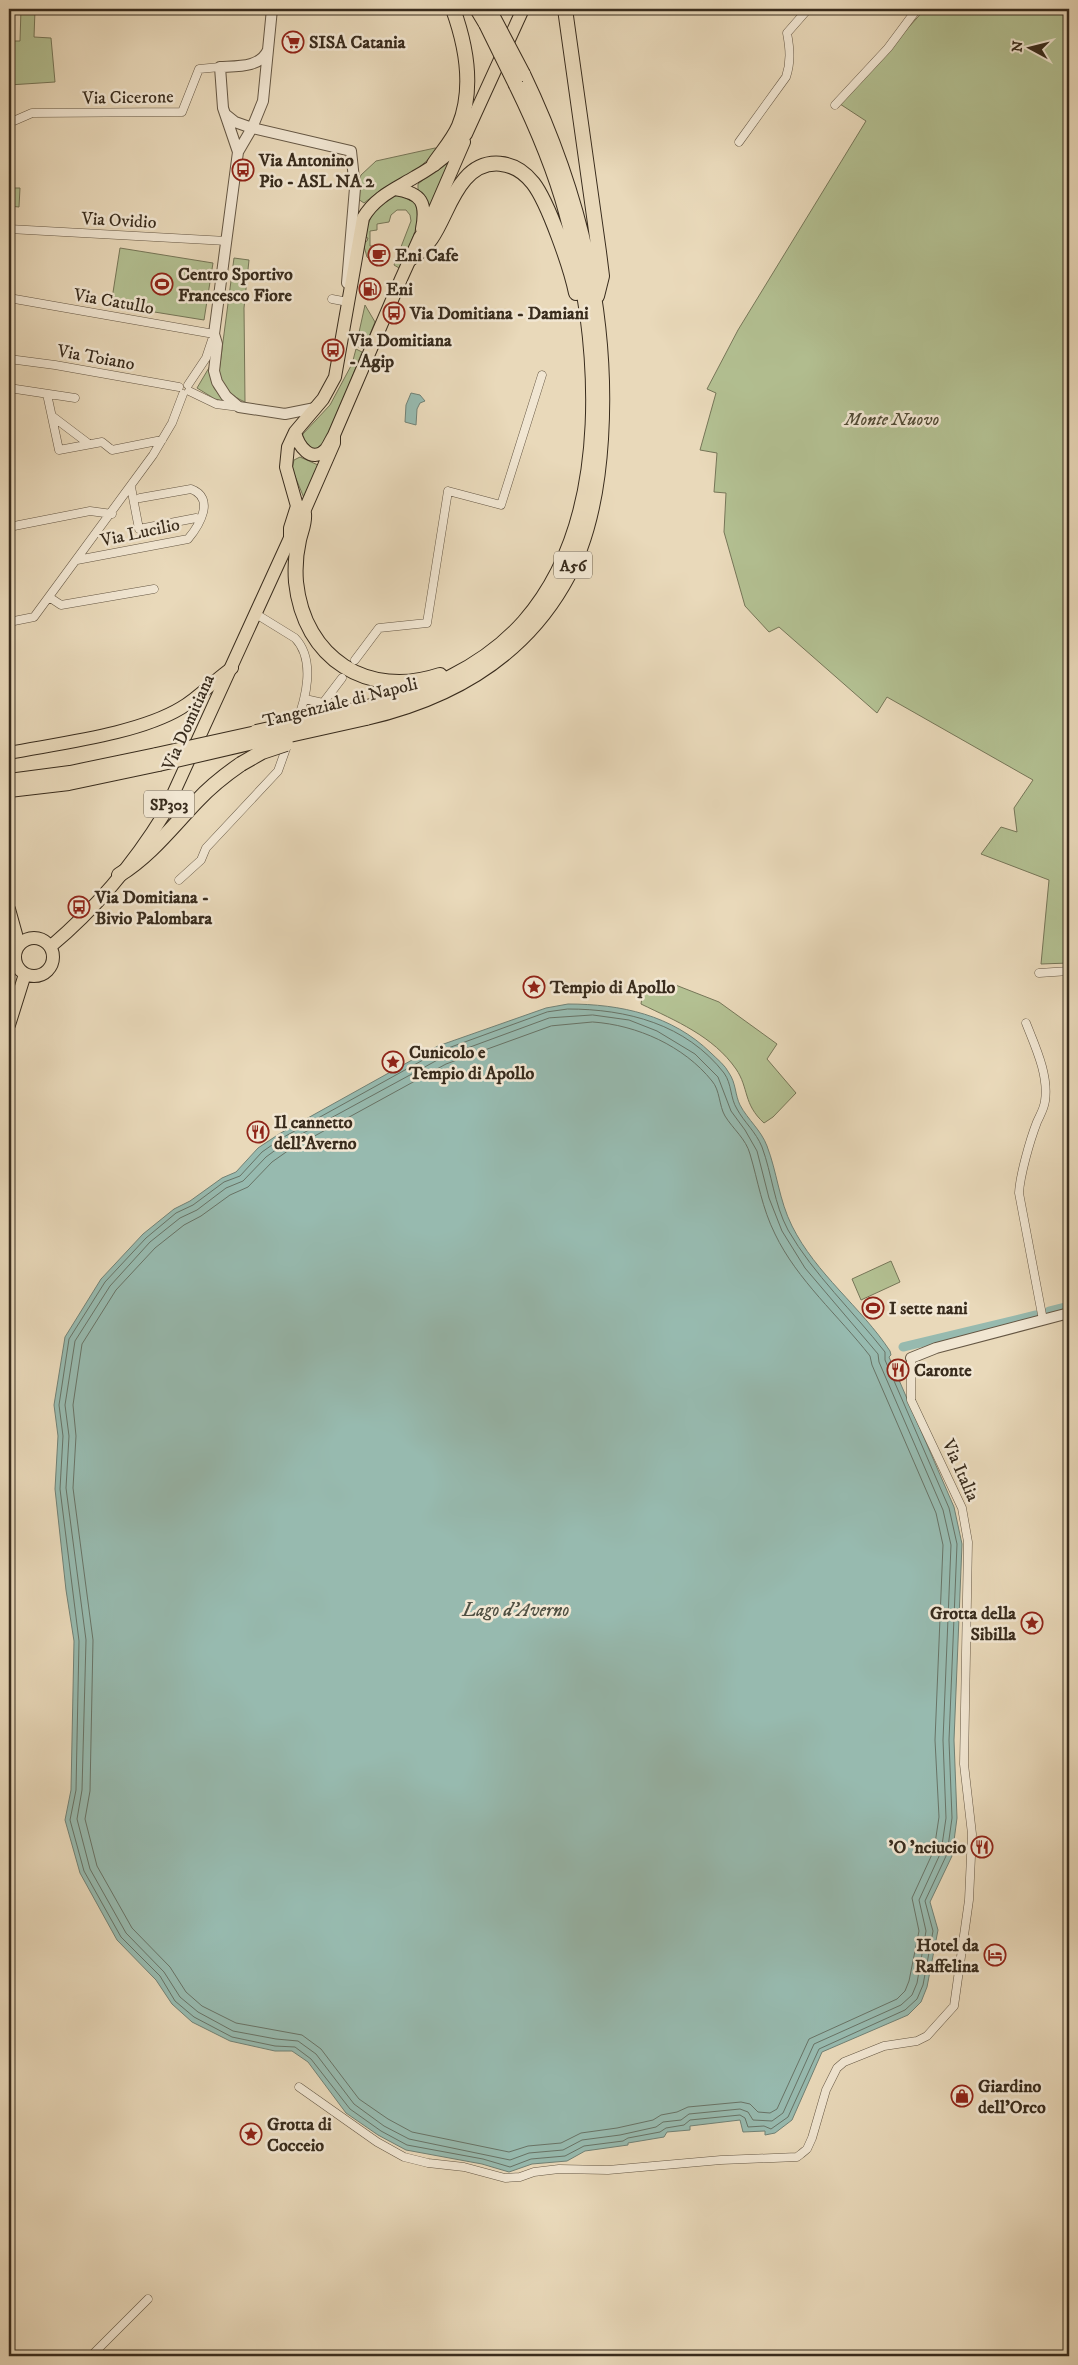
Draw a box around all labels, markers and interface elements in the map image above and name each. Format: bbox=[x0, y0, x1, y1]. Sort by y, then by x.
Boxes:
north arrow bbox=[1006, 22, 1056, 72]
supermarket icon: SISA Catania bbox=[281, 30, 305, 54]
place label: SISA Catania bbox=[309, 32, 406, 54]
text: N bbox=[1008, 39, 1028, 53]
street label: Via Cicerone bbox=[81, 86, 174, 110]
place label: Via Antonino Pio - ASL NA 2 bbox=[258, 150, 375, 193]
bus stop icon: Via Antonino Pio - ASL NA 2 bbox=[231, 158, 255, 182]
street label: Via Ovidio bbox=[80, 208, 157, 234]
cafe icon: Eni Cafe bbox=[367, 243, 391, 267]
place label: Eni Cafe bbox=[395, 245, 459, 267]
place label: Centro Sportivo Francesco Fiore bbox=[178, 264, 293, 307]
sports icon: Centro Sportivo Francesco Fiore bbox=[150, 272, 174, 296]
fuel station icon: Eni bbox=[358, 277, 382, 301]
place label: Eni bbox=[386, 279, 413, 301]
street label: Via Catullo bbox=[71, 284, 156, 320]
bus stop icon: Via Domitiana - Damiani bbox=[382, 301, 406, 325]
place label: Via Domitiana - Damiani bbox=[409, 303, 589, 325]
place label: Via Domitiana - Agip bbox=[348, 330, 452, 373]
bus stop icon: Via Domitiana - Agip bbox=[321, 338, 345, 362]
street label: Via Toiano bbox=[54, 340, 137, 376]
park label: Monte Nuovo bbox=[843, 409, 939, 431]
street label: Via Lucilio bbox=[98, 514, 182, 552]
road number: A56 bbox=[554, 552, 592, 578]
street label: Via Domitiana bbox=[158, 671, 220, 775]
street label: Tangenziale di Napoli bbox=[261, 673, 420, 733]
road number: SP303 bbox=[144, 791, 194, 818]
place label: Via Domitiana - Bivio Palombara bbox=[94, 887, 213, 930]
bus stop icon: Via Domitiana - Bivio Palombara bbox=[67, 895, 91, 919]
place icon: Tempio di Apollo bbox=[522, 975, 546, 999]
place label: Tempio di Apollo bbox=[549, 977, 675, 999]
place label: Cunicolo e Tempio di Apollo bbox=[408, 1042, 534, 1085]
place icon: Cunicolo e Tempio di Apollo bbox=[381, 1050, 405, 1074]
place label: Il cannetto dell'Averno bbox=[274, 1112, 357, 1155]
restaurant icon: Il cannetto dell'Averno bbox=[246, 1120, 270, 1144]
sports icon: I sette nani bbox=[861, 1296, 885, 1320]
place label: I sette nani bbox=[889, 1298, 968, 1320]
restaurant icon: Caronte bbox=[886, 1358, 910, 1382]
place label: Caronte bbox=[914, 1360, 972, 1382]
street label: Via Italia bbox=[936, 1435, 984, 1505]
water label: Lago d'Averno bbox=[462, 1599, 569, 1622]
place label: Grotta della Sibilla bbox=[930, 1603, 1016, 1646]
place icon: Grotta della Sibilla bbox=[1020, 1611, 1044, 1635]
restaurant icon: 'O 'nciucio bbox=[970, 1835, 994, 1859]
place label: 'O 'nciucio bbox=[889, 1837, 966, 1859]
place label: Hotel da Raffelina bbox=[915, 1935, 979, 1978]
hotel icon: Hotel da Raffelina bbox=[983, 1943, 1007, 1967]
place label: Giardino dell'Orco bbox=[978, 2076, 1046, 2119]
shop icon: Giardino dell'Orco bbox=[950, 2084, 974, 2108]
place label: Grotta di Cocceio bbox=[267, 2114, 332, 2157]
place icon: Grotta di Cocceio bbox=[239, 2122, 263, 2146]

